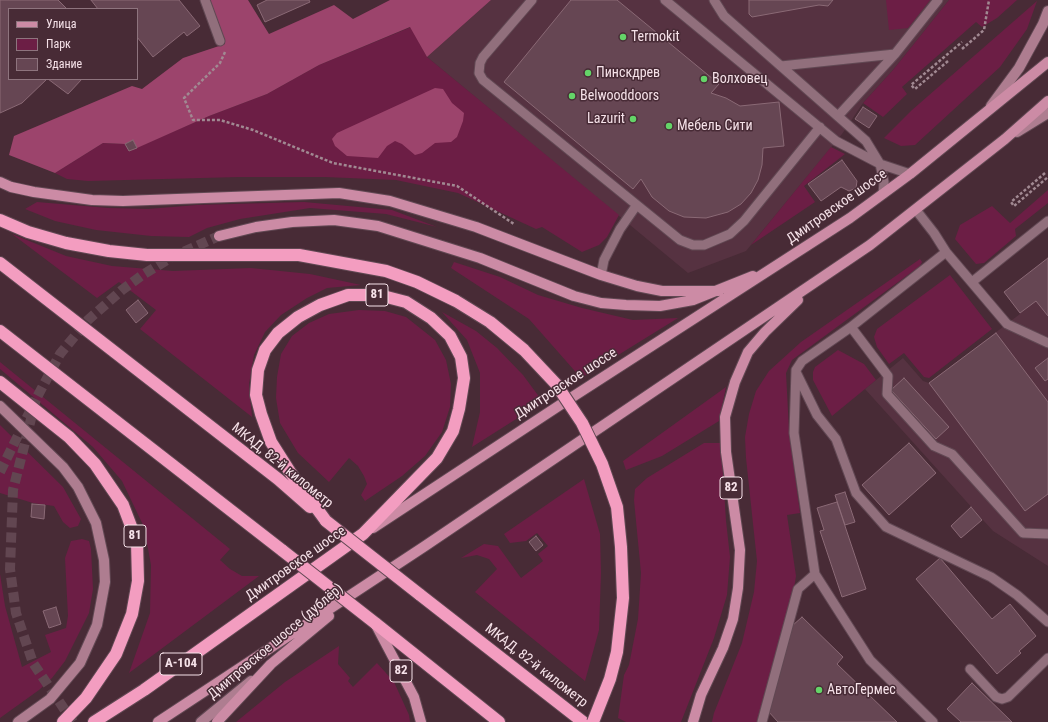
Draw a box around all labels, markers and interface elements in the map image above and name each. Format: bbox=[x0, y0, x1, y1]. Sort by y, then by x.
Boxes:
legend bbox=[8, 8, 138, 80]
text: Улица bbox=[46, 17, 76, 31]
place label: Termokit bbox=[631, 29, 680, 45]
marker: Termokit bbox=[618, 32, 628, 42]
text: Парк bbox=[46, 37, 71, 51]
text: Здание bbox=[46, 57, 82, 71]
place label: Пинскдрев bbox=[596, 65, 660, 81]
marker: Пинскдрев bbox=[583, 68, 593, 78]
place label: Волховец bbox=[712, 71, 768, 87]
marker: Волховец bbox=[699, 74, 709, 84]
place label: Belwooddoors bbox=[580, 88, 659, 104]
marker: Belwooddoors bbox=[567, 91, 577, 101]
place label: Lazurit bbox=[587, 111, 625, 127]
marker: Lazurit bbox=[628, 114, 638, 124]
place label: Мебель Сити bbox=[677, 118, 753, 134]
marker: Мебель Сити bbox=[664, 121, 674, 131]
street label: Дмитровское шоссе bbox=[784, 166, 890, 248]
road number: 81 bbox=[366, 284, 388, 306]
street label: Дмитровское шоссе bbox=[512, 345, 620, 423]
street label: МКАД, 82-й километр bbox=[228, 420, 336, 512]
road number: 82 bbox=[720, 477, 742, 499]
street label: Дмитровское шоссе bbox=[243, 523, 349, 605]
road number: 81 bbox=[124, 525, 146, 547]
street label: Дмитровское шоссе (дублёр) bbox=[205, 580, 347, 704]
street label: МКАД, 82-й километр bbox=[481, 621, 591, 711]
road number: А-104 bbox=[160, 653, 202, 675]
road number: 82 bbox=[390, 660, 412, 682]
place label: АвтоГермес bbox=[827, 682, 896, 698]
marker: АвтоГермес bbox=[814, 685, 824, 695]

